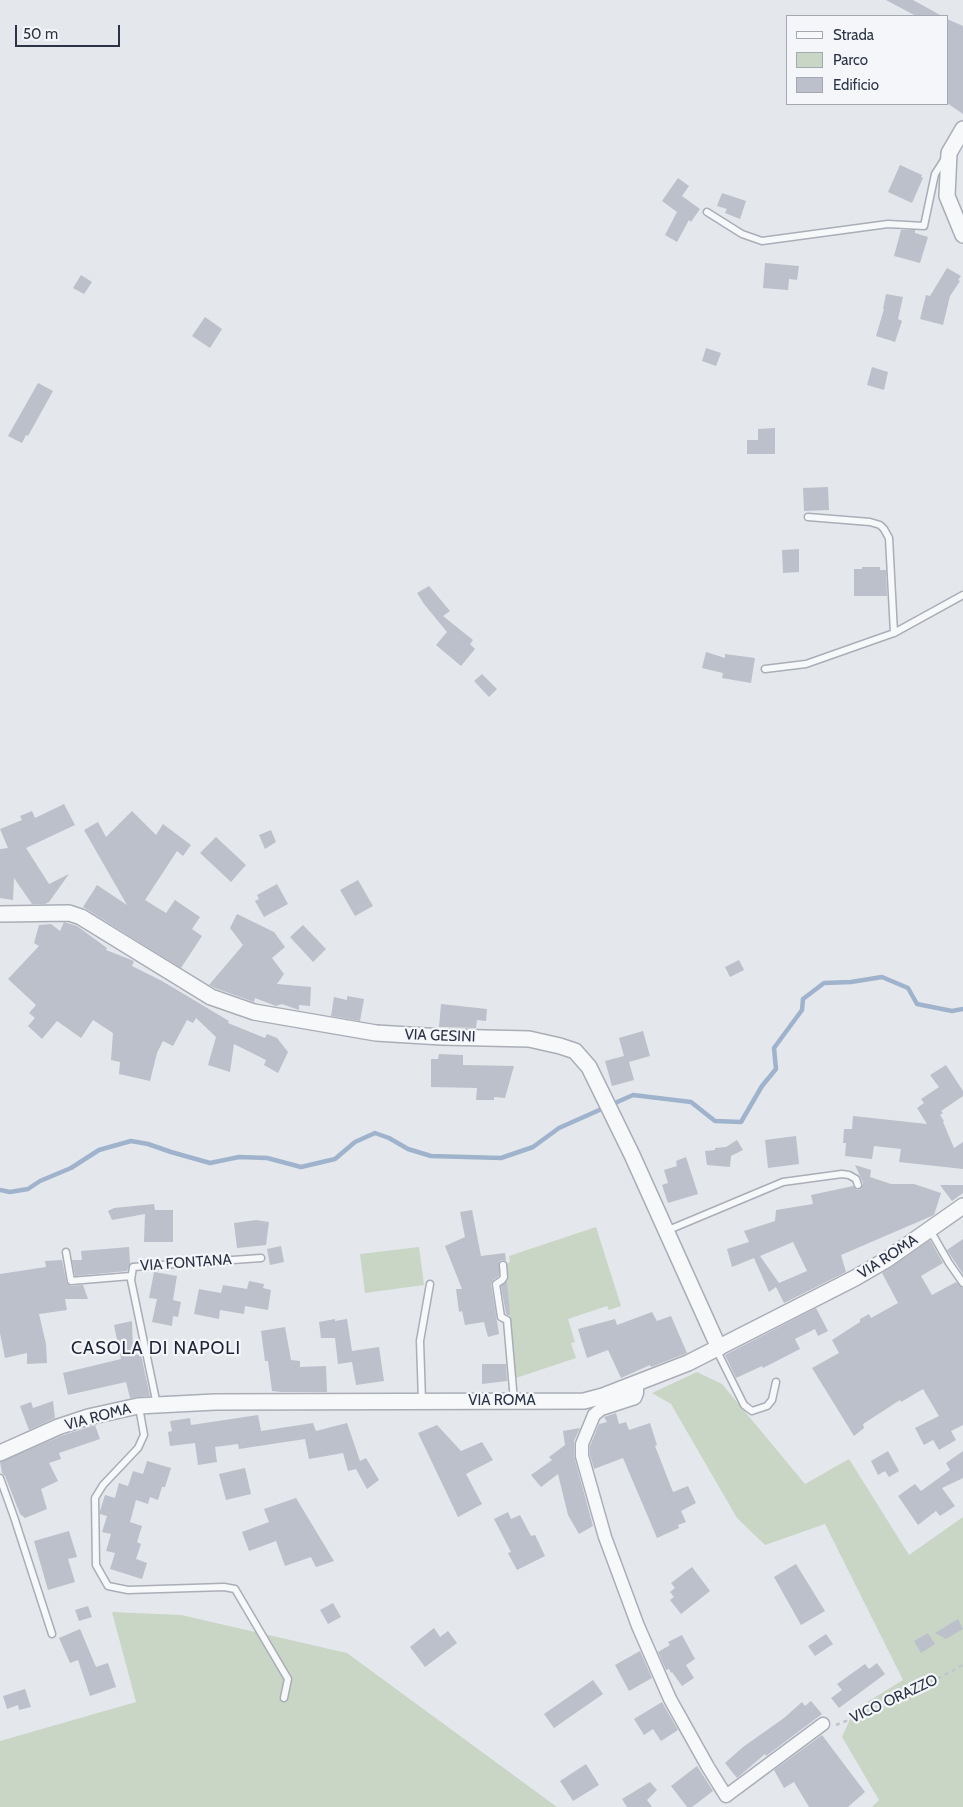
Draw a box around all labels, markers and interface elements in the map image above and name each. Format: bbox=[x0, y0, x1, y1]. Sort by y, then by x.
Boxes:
scale bar bbox=[18, 15, 122, 47]
legend bbox=[786, 15, 948, 105]
text: 50 m bbox=[23, 25, 58, 43]
text: Strada bbox=[833, 26, 874, 44]
text: Parco bbox=[833, 51, 868, 69]
text: Edificio bbox=[833, 76, 879, 94]
street label: VIA GESINI bbox=[404, 1026, 476, 1046]
street label: VIA ROMA bbox=[855, 1231, 921, 1283]
street label: VIA FONTANA bbox=[140, 1251, 232, 1275]
district label: CASOLA DI NAPOLI bbox=[69, 1338, 243, 1360]
street label: VIA ROMA bbox=[468, 1392, 536, 1410]
street label: VIA ROMA bbox=[63, 1400, 133, 1434]
street label: VICO ORAZZO bbox=[847, 1671, 941, 1727]

